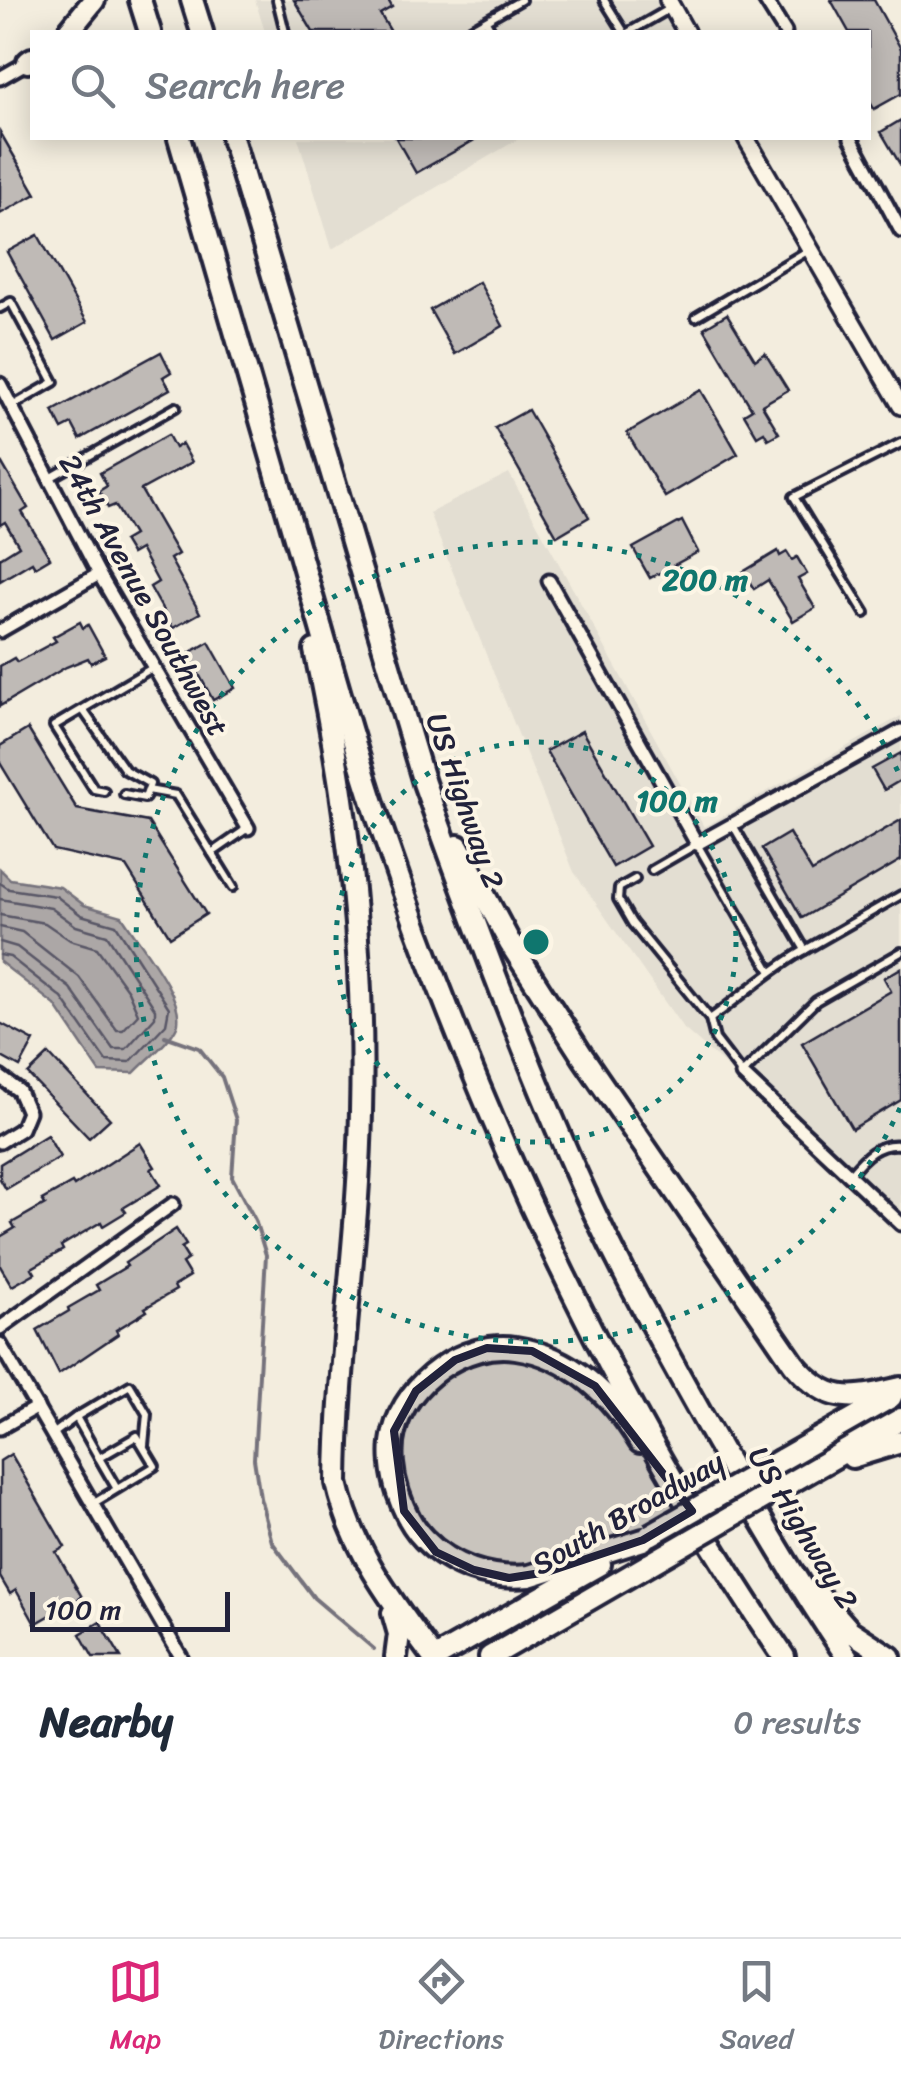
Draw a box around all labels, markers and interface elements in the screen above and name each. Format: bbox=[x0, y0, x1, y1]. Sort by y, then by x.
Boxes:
search box bbox=[30, 30, 871, 140]
text: Search here bbox=[145, 52, 345, 119]
icon: search bbox=[65, 58, 120, 113]
street label: 24th Avenue Southwest bbox=[43, 443, 245, 747]
text: 200 m bbox=[662, 553, 748, 607]
street label: US Highway 2 bbox=[410, 706, 520, 896]
text: 100 m bbox=[636, 774, 718, 828]
centre of rings bbox=[518, 924, 554, 960]
street label: South Broadway bbox=[521, 1436, 735, 1590]
street label: US Highway 2 bbox=[733, 1436, 873, 1620]
text: 100 m bbox=[45, 1585, 121, 1634]
scale bar bbox=[30, 1587, 230, 1632]
text: Nearby bbox=[40, 1685, 173, 1759]
text: 0 results bbox=[733, 1694, 861, 1751]
tab: Map bbox=[108, 1954, 163, 2063]
tab: Directions bbox=[378, 1954, 504, 2063]
tab: Saved bbox=[719, 1954, 793, 2063]

